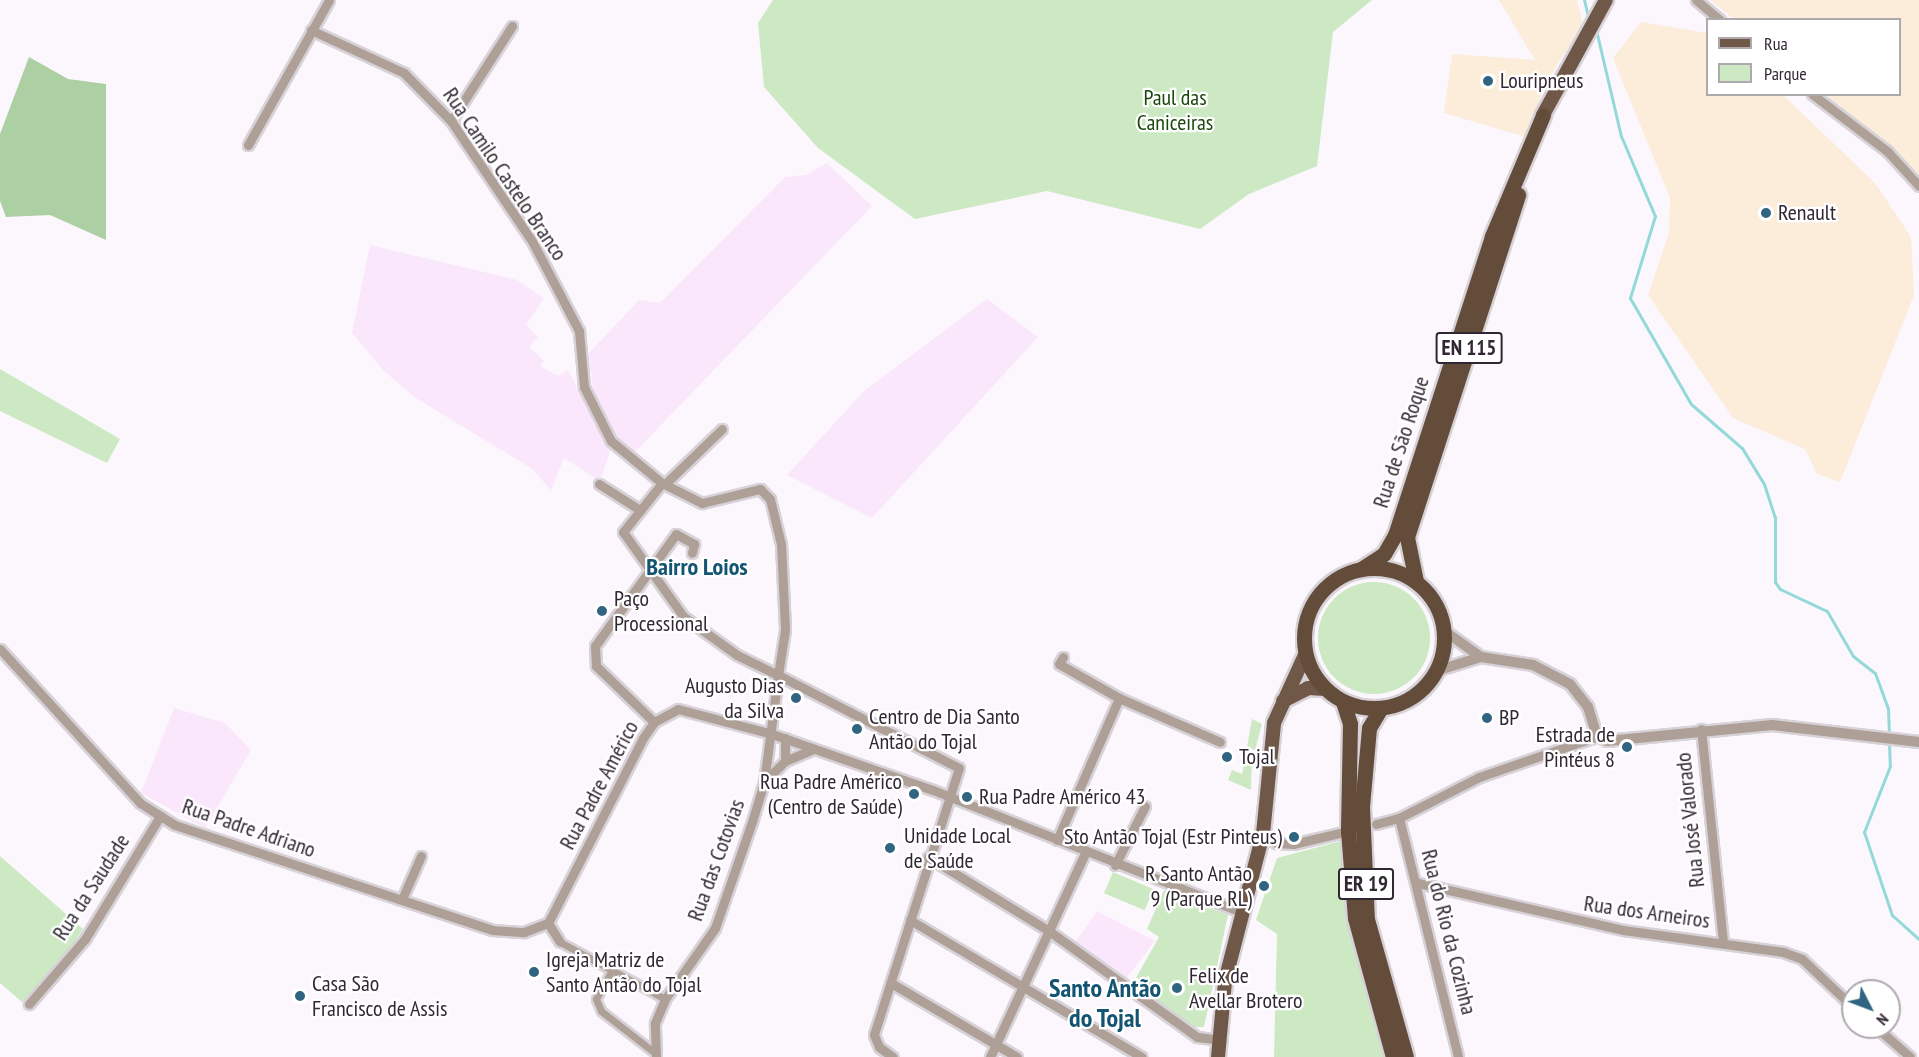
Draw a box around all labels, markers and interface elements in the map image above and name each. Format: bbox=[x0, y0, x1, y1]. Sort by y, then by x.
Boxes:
legend bbox=[1706, 18, 1901, 96]
text: Rua bbox=[1764, 32, 1788, 55]
text: Parque bbox=[1764, 62, 1807, 85]
place label: Louripneus bbox=[1500, 68, 1583, 94]
marker: Louripneus bbox=[1481, 74, 1495, 88]
street label: Rua Camilo Castelo Branco bbox=[437, 83, 573, 265]
park label: Paul das Caniceiras bbox=[1137, 84, 1213, 136]
place label: Renault bbox=[1778, 200, 1836, 226]
marker: Renault bbox=[1759, 206, 1773, 220]
road number: EN 115 bbox=[1434, 330, 1504, 366]
street label: Rua de São Roque bbox=[1367, 373, 1435, 511]
district label: Bairro Loios bbox=[646, 553, 748, 581]
place label: Paço Processional bbox=[614, 585, 708, 636]
marker: Paço Processional bbox=[595, 604, 609, 618]
place label: Augusto Dias da Silva bbox=[685, 672, 784, 724]
marker: Augusto Dias da Silva bbox=[789, 691, 803, 705]
place label: Centro de Dia Santo Antão do Tojal bbox=[869, 703, 1020, 754]
place label: BP bbox=[1499, 705, 1519, 731]
marker: BP bbox=[1480, 711, 1494, 725]
street label: Rua Padre Américo bbox=[554, 716, 644, 854]
place label: Estrada de Pintéus 8 bbox=[1536, 721, 1615, 772]
marker: Centro de Dia Santo Antão do Tojal bbox=[850, 722, 864, 736]
marker: Estrada de Pintéus 8 bbox=[1620, 740, 1634, 754]
place label: Tojal bbox=[1239, 744, 1275, 770]
marker: Tojal bbox=[1220, 750, 1234, 764]
street label: Rua José Valorado bbox=[1670, 751, 1710, 889]
place label: Rua Padre Américo (Centro de Saúde) bbox=[759, 768, 902, 819]
place label: Rua Padre Américo 43 bbox=[979, 784, 1146, 810]
marker: Rua Padre Américo (Centro de Saúde) bbox=[907, 787, 921, 801]
marker: Rua Padre Américo 43 bbox=[960, 790, 974, 804]
street label: Rua Padre Adriano bbox=[179, 793, 319, 863]
street label: Rua das Cotovias bbox=[682, 796, 750, 924]
place label: Unidade Local de Saúde bbox=[904, 822, 1011, 873]
place label: Sto Antão Tojal (Estr Pinteus) bbox=[1063, 824, 1282, 850]
street label: Rua da Saudade bbox=[47, 829, 135, 945]
marker: Sto Antão Tojal (Estr Pinteus) bbox=[1287, 830, 1301, 844]
marker: Unidade Local de Saúde bbox=[881, 839, 899, 857]
street label: Rua do Rio da Cozinha bbox=[1416, 847, 1482, 1017]
place label: R Santo Antão 9 (Parque RL) bbox=[1144, 860, 1252, 912]
road number: ER 19 bbox=[1338, 866, 1394, 902]
marker: R Santo Antão 9 (Parque RL) bbox=[1257, 879, 1271, 893]
street label: Rua dos Arneiros bbox=[1582, 890, 1712, 934]
place label: Igreja Matriz de Santo Antão do Tojal bbox=[546, 946, 702, 998]
place label: Felix de Avellar Brotero bbox=[1189, 962, 1302, 1014]
marker: Igreja Matriz de Santo Antão do Tojal bbox=[527, 965, 541, 979]
place label: Casa São Francisco de Assis bbox=[312, 970, 448, 1022]
district label: Santo Antão do Tojal bbox=[1049, 972, 1161, 1034]
north arrow bbox=[1841, 979, 1901, 1039]
marker: Felix de Avellar Brotero bbox=[1170, 981, 1184, 995]
marker: Casa São Francisco de Assis bbox=[293, 989, 307, 1003]
text: N bbox=[1873, 1010, 1893, 1030]

